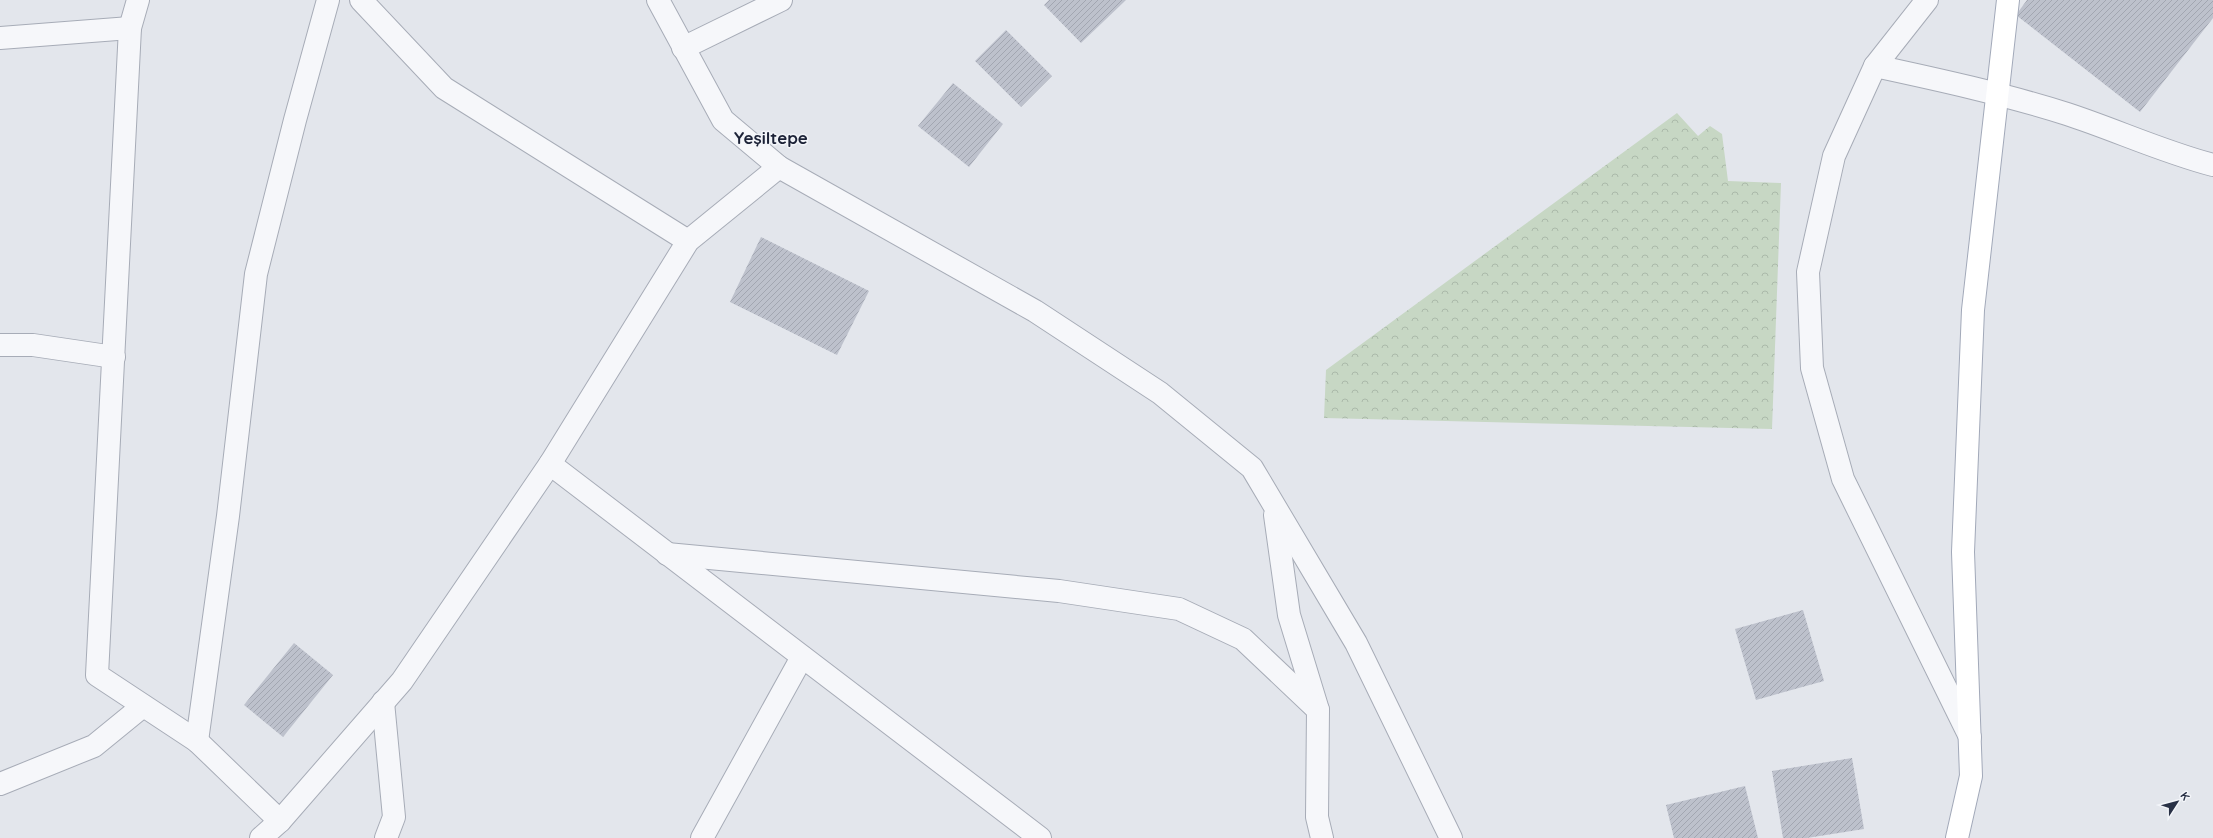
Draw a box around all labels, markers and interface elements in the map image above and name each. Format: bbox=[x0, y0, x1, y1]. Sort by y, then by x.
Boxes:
district label: Yeşiltepe bbox=[734, 127, 808, 148]
north arrow bbox=[2157, 782, 2197, 822]
text: K bbox=[2177, 789, 2193, 803]

